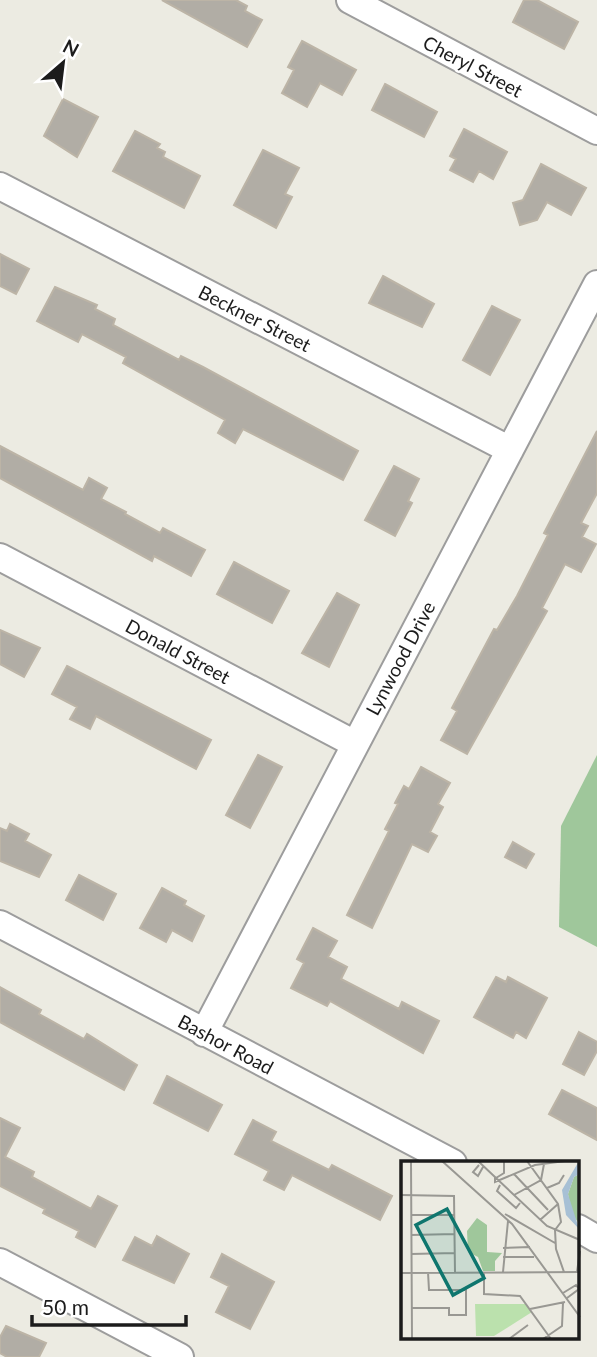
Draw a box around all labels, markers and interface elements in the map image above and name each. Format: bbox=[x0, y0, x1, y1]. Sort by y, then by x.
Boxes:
north arrow bbox=[28, 28, 98, 98]
street label: Cheryl Street bbox=[419, 30, 527, 102]
text: N bbox=[59, 34, 83, 61]
street label: Beckner Street bbox=[195, 280, 315, 356]
street label: Lynwood Drive bbox=[360, 597, 440, 719]
street label: Donald Street bbox=[122, 614, 234, 688]
street label: Bashor Road bbox=[174, 1009, 278, 1079]
inset map bbox=[401, 1161, 580, 1340]
scale bar bbox=[32, 1284, 186, 1328]
text: 50 m bbox=[42, 1294, 89, 1319]

